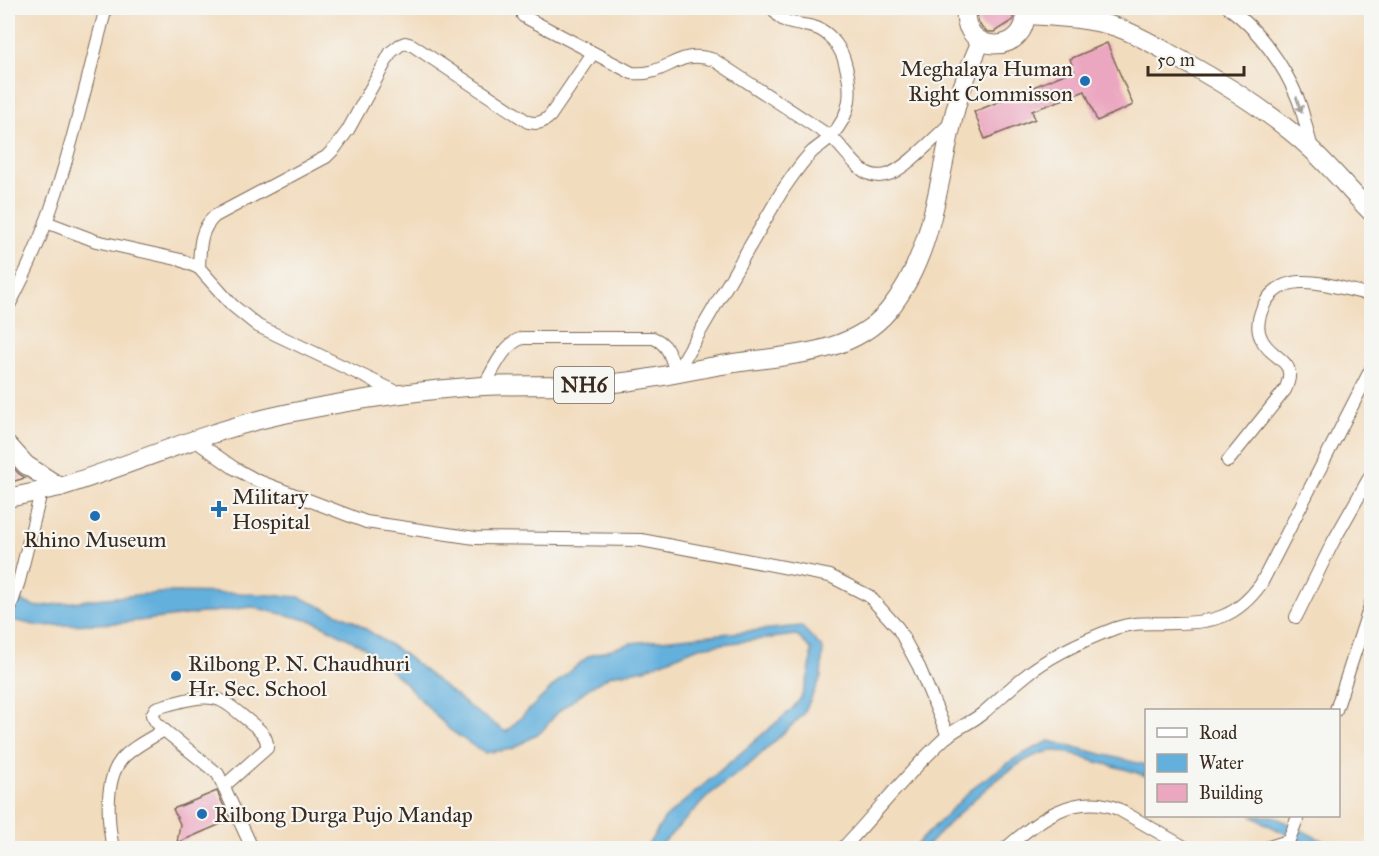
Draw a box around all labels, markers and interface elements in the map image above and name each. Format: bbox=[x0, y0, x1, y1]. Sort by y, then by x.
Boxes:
scale bar bbox=[1148, 39, 1244, 77]
text: 50 m bbox=[1157, 49, 1195, 71]
place label: Meghalaya Human Right Commisson bbox=[900, 55, 1073, 107]
marker: Meghalaya Human Right Commisson bbox=[1078, 74, 1092, 88]
one-way arrow bbox=[1295, 96, 1304, 114]
road number: NH6 bbox=[554, 367, 614, 403]
place label: Military Hospital bbox=[232, 483, 310, 535]
marker: Military Hospital bbox=[210, 500, 228, 518]
marker: Rhino Museum bbox=[88, 509, 102, 523]
place label: Rhino Museum bbox=[23, 526, 167, 553]
place label: Rilbong P. N. Chaudhuri Hr. Sec. School bbox=[188, 650, 410, 702]
marker: Rilbong P. N. Chaudhuri Hr. Sec. School bbox=[169, 669, 183, 683]
legend bbox=[1145, 709, 1340, 817]
text: Road bbox=[1199, 722, 1237, 744]
text: Water bbox=[1199, 752, 1244, 774]
text: Building bbox=[1199, 782, 1263, 805]
place label: Rilbong Durga Pujo Mandap bbox=[214, 801, 473, 828]
marker: Rilbong Durga Pujo Mandap bbox=[195, 807, 209, 821]

